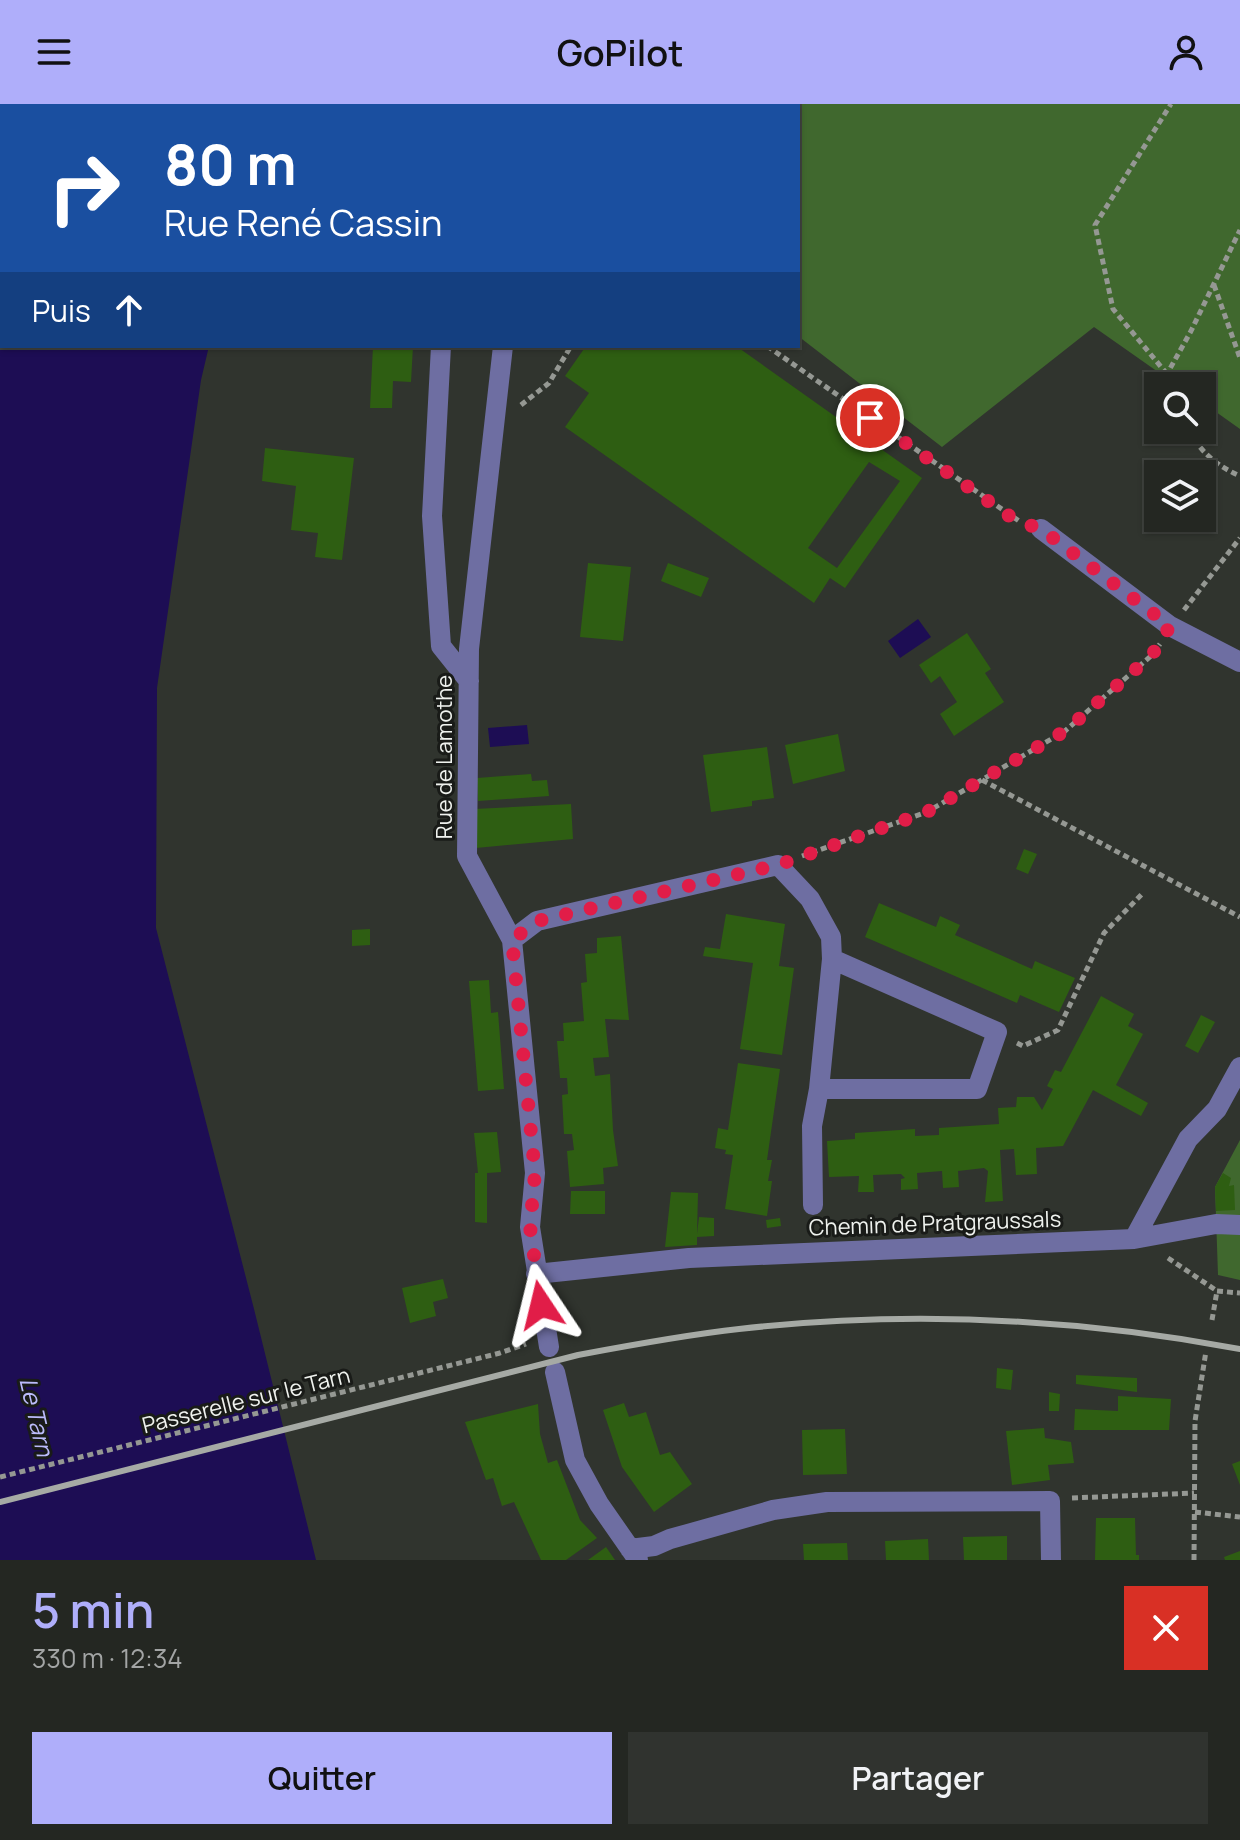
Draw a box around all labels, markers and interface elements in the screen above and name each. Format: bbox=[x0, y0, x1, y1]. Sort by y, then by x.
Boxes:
text: GoPilot bbox=[557, 28, 683, 77]
icon: menu bbox=[32, 30, 76, 74]
icon: person bbox=[1164, 30, 1208, 74]
text: 80 m bbox=[164, 125, 297, 202]
icon: right bbox=[32, 136, 136, 240]
text: Rue René Cassin bbox=[164, 198, 443, 247]
icon: ahead bbox=[107, 288, 151, 332]
text: Puis bbox=[32, 290, 91, 331]
map controls bbox=[1144, 372, 1216, 532]
button: search bbox=[1144, 372, 1216, 444]
pin bbox=[836, 384, 904, 452]
icon: arrive bbox=[848, 396, 892, 440]
button: layers bbox=[1144, 460, 1216, 532]
street label: Rue de Lamothe bbox=[429, 675, 459, 839]
street label: Chemin de Pratgraussals bbox=[808, 1204, 1062, 1242]
position arrow bbox=[499, 1263, 583, 1347]
street label: Passerelle sur le Tarn bbox=[139, 1360, 353, 1440]
water label: Le Tarn bbox=[12, 1374, 63, 1460]
text: 5 min bbox=[32, 1577, 154, 1642]
button: close bbox=[1124, 1586, 1208, 1670]
text: 330 m · 12:34 bbox=[32, 1640, 183, 1676]
button: Quitter bbox=[32, 1732, 612, 1824]
button: Partager bbox=[628, 1732, 1208, 1824]

